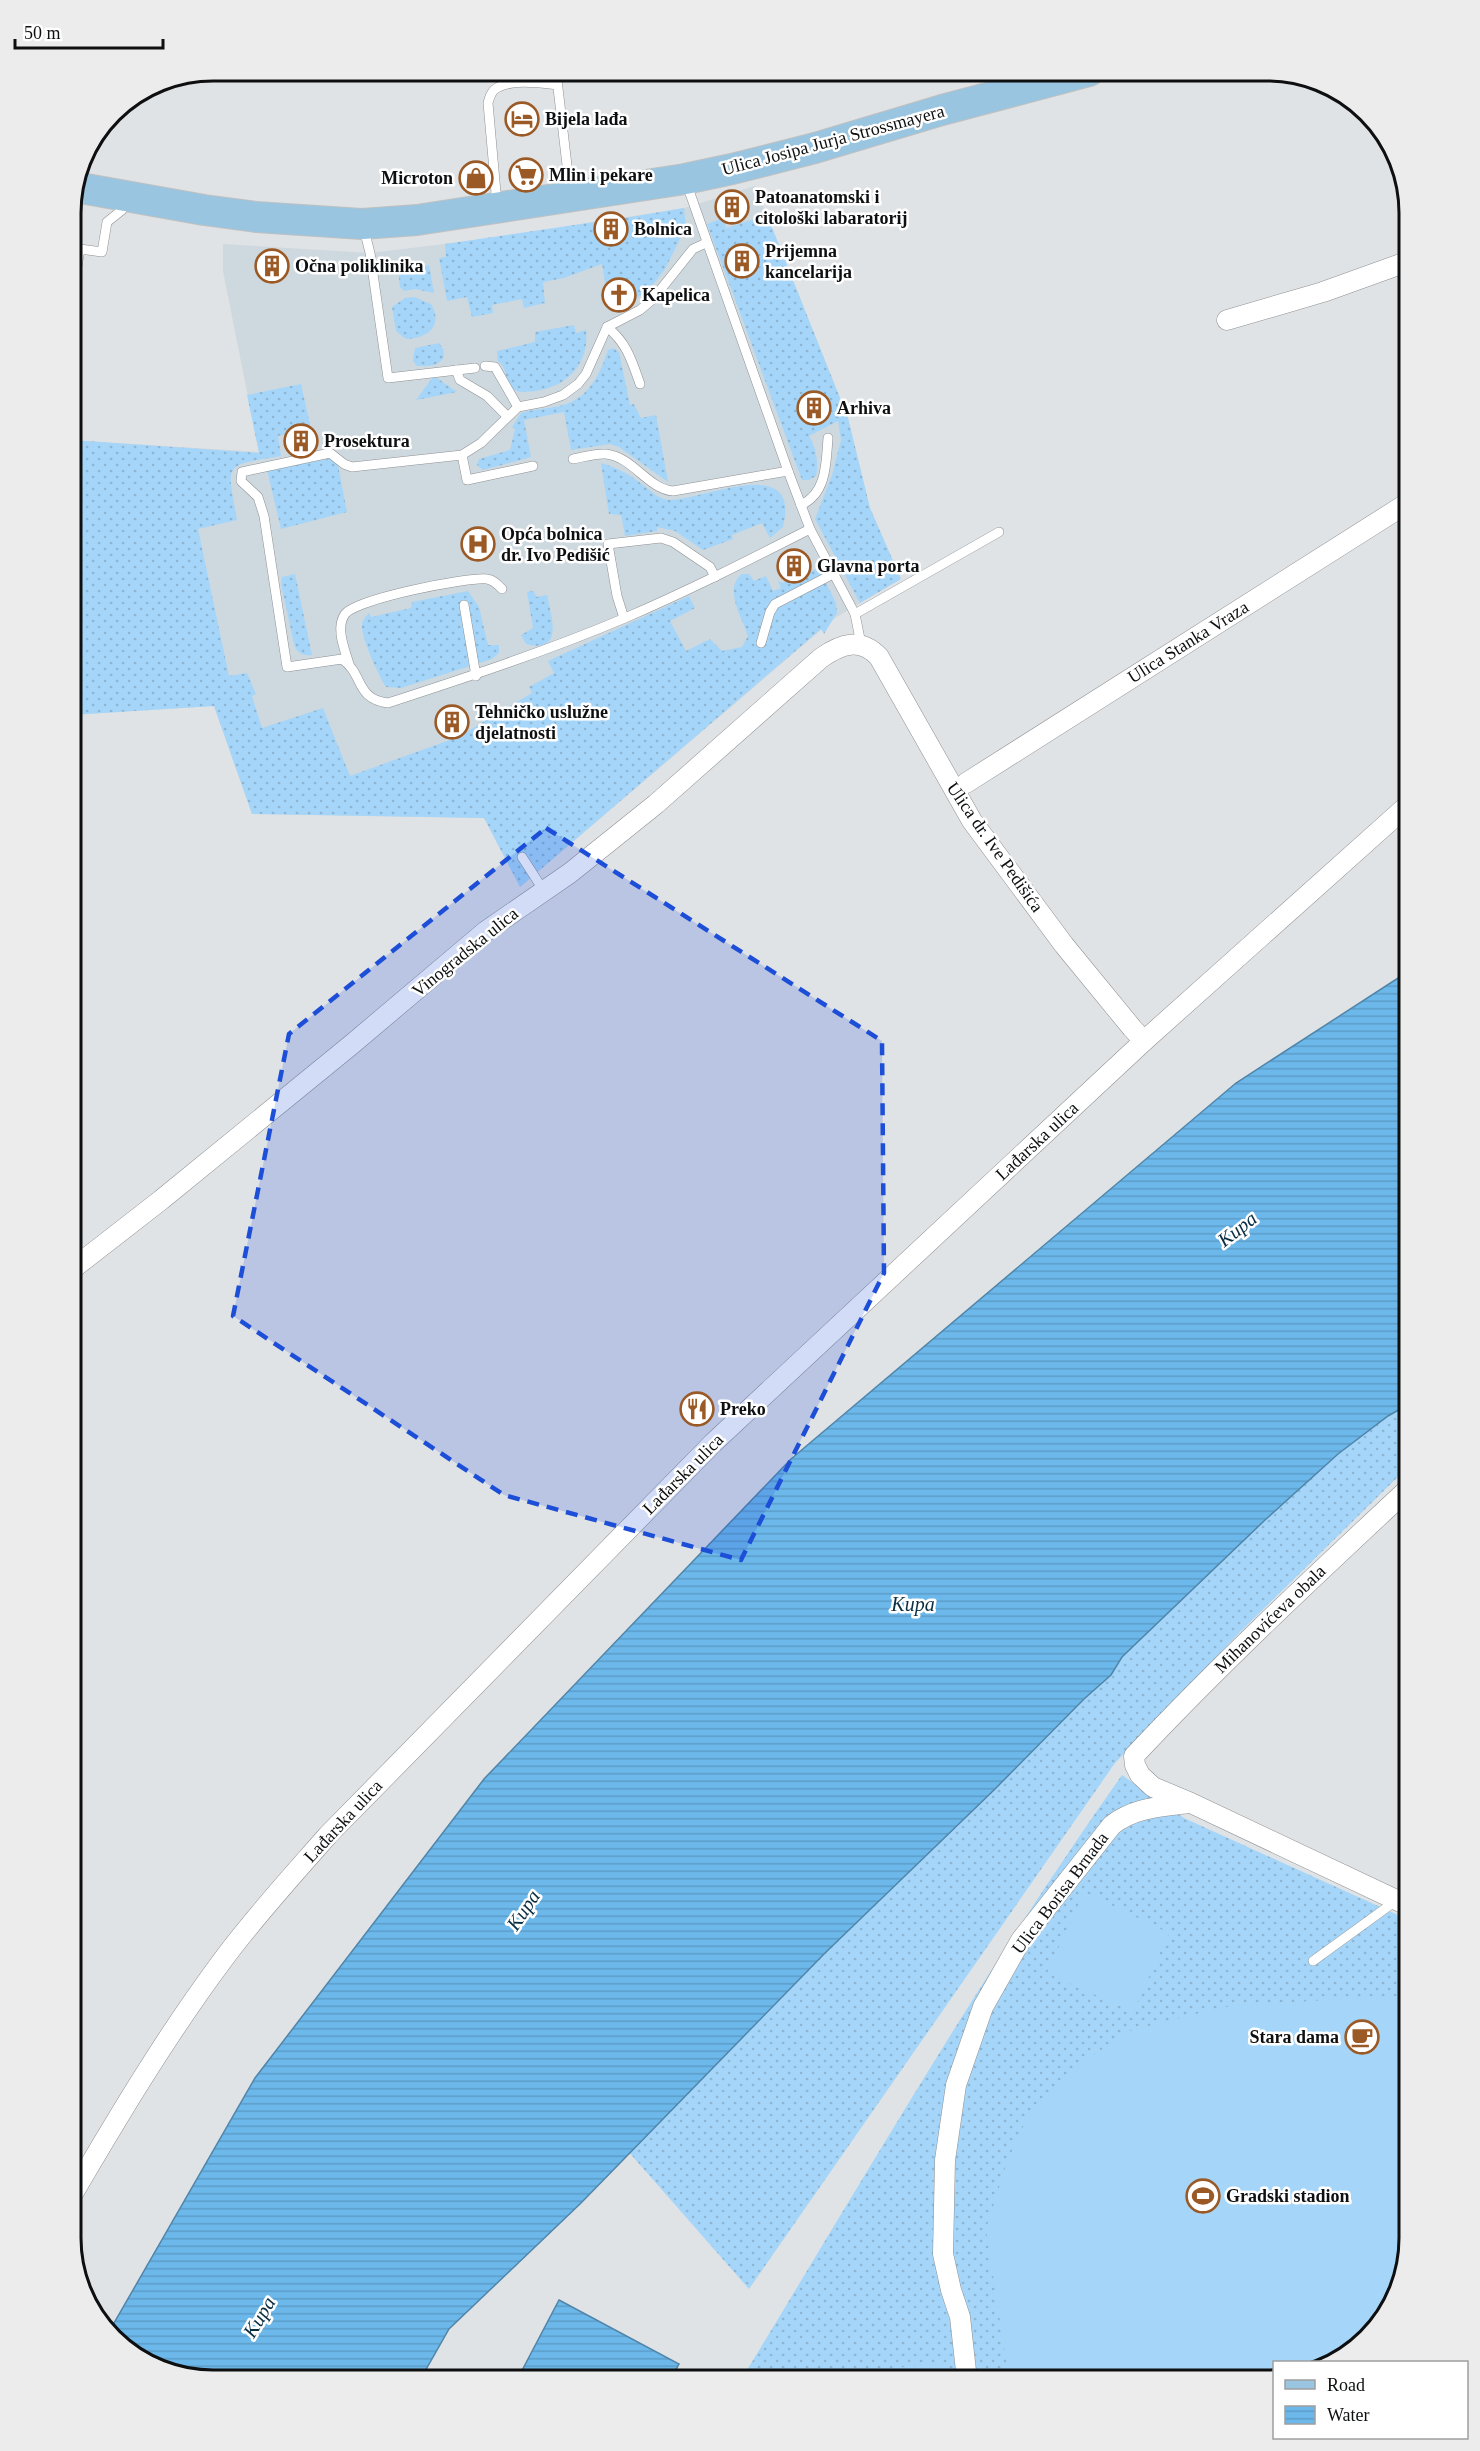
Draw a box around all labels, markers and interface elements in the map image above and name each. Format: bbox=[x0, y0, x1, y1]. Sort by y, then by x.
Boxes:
scale bar bbox=[15, 12, 164, 50]
text: 50 m bbox=[24, 23, 61, 43]
hotel icon: Bijela lađa bbox=[504, 101, 540, 137]
street label: Ulica Josipa Jurja Strossmayera bbox=[720, 101, 946, 179]
place label: Bijela lađa bbox=[545, 109, 628, 129]
supermarket icon: Mlin i pekare bbox=[508, 157, 544, 193]
shop icon: Microton bbox=[458, 160, 494, 196]
place label: Mlin i pekare bbox=[549, 165, 653, 185]
place label: Microton bbox=[381, 168, 453, 188]
place label: Patoanatomski i citološki labaratorij bbox=[755, 187, 907, 228]
building icon: Patoanatomski i citološki labaratorij bbox=[714, 189, 750, 225]
building icon: Bolnica bbox=[593, 211, 629, 247]
place label: Bolnica bbox=[634, 219, 692, 239]
place label: Prijemna kancelarija bbox=[765, 241, 852, 282]
building icon: Prijemna kancelarija bbox=[724, 243, 760, 279]
building icon: Očna poliklinika bbox=[254, 248, 290, 284]
place label: Očna poliklinika bbox=[295, 256, 424, 276]
church icon: Kapelica bbox=[601, 277, 637, 313]
place label: Kapelica bbox=[642, 285, 710, 305]
building icon: Arhiva bbox=[796, 390, 832, 426]
place label: Arhiva bbox=[837, 398, 891, 418]
building icon: Prosektura bbox=[283, 423, 319, 459]
place label: Prosektura bbox=[324, 431, 410, 451]
place label: Opća bolnica dr. Ivo Pedišić bbox=[501, 524, 610, 565]
hospital icon: Opća bolnica dr. Ivo Pedišić bbox=[460, 526, 496, 562]
building icon: Glavna porta bbox=[776, 548, 812, 584]
place label: Glavna porta bbox=[817, 556, 920, 576]
street label: Ulica Stanka Vraza bbox=[1124, 597, 1252, 687]
place label: Tehničko uslužne djelatnosti bbox=[475, 702, 608, 743]
building icon: Tehničko uslužne djelatnosti bbox=[434, 704, 470, 740]
street label: Ulica dr. Ive Pedišića bbox=[943, 778, 1047, 916]
street label: Vinogradska ulica bbox=[408, 903, 522, 1001]
street label: Lađarska ulica bbox=[992, 1098, 1082, 1184]
water label: Kupa bbox=[1212, 1207, 1261, 1252]
restaurant icon: Preko bbox=[679, 1391, 715, 1427]
place label: Preko bbox=[720, 1399, 766, 1419]
street label: Lađarska ulica bbox=[639, 1430, 727, 1518]
street label: Mihanovićeva obala bbox=[1210, 1561, 1330, 1677]
water label: Kupa bbox=[890, 1593, 935, 1616]
street label: Lađarska ulica bbox=[300, 1776, 386, 1866]
street label: Ulica Borisa Brnada bbox=[1008, 1828, 1112, 1958]
water label: Kupa bbox=[501, 1886, 545, 1936]
cafe icon: Stara dama bbox=[1344, 2019, 1380, 2055]
place label: Stara dama bbox=[1250, 2027, 1339, 2047]
sports icon: Gradski stadion bbox=[1185, 2178, 1221, 2214]
place label: Gradski stadion bbox=[1226, 2186, 1350, 2206]
water label: Kupa bbox=[238, 2293, 280, 2343]
legend bbox=[1273, 2361, 1468, 2439]
text: Road bbox=[1327, 2375, 1365, 2395]
text: Water bbox=[1327, 2405, 1370, 2425]

